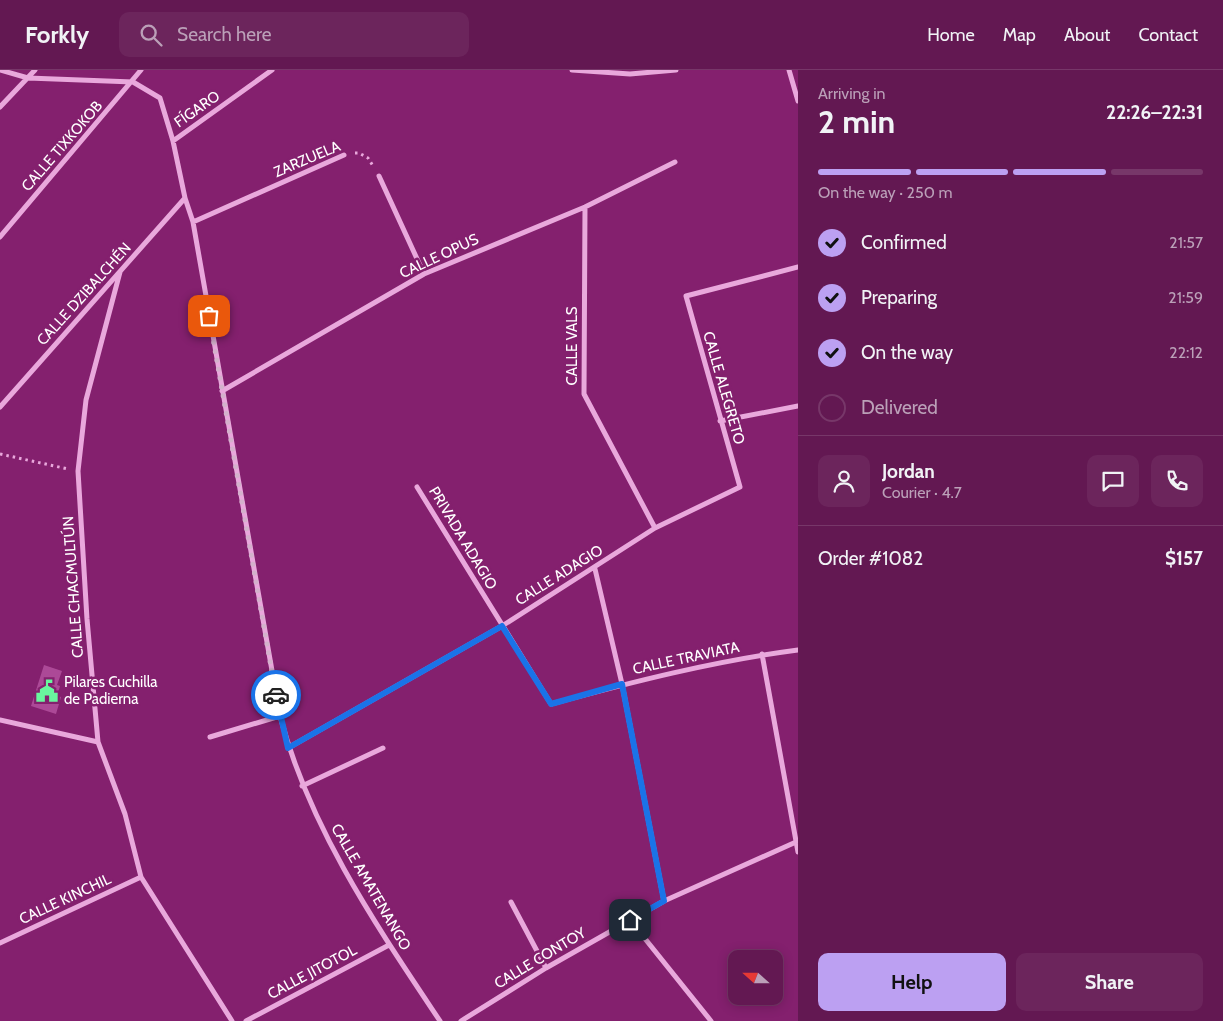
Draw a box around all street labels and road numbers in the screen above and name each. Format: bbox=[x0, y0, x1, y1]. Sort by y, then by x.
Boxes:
street label: FÍGARO bbox=[170, 86, 223, 131]
street label: CALLE TIXKOKOB bbox=[18, 97, 106, 195]
street label: ZARZUELA bbox=[271, 137, 344, 181]
street label: CALLE OPUS bbox=[397, 230, 482, 282]
street label: CALLE DZIBALCHÉN bbox=[32, 238, 135, 349]
street label: CALLE VALS bbox=[563, 306, 581, 386]
street label: CALLE ALEGRETO bbox=[699, 329, 749, 447]
street label: PRIVADA ADAGIO bbox=[425, 483, 501, 593]
street label: CALLE CHACMULTÚN bbox=[58, 515, 87, 659]
street label: CALLE ADAGIO bbox=[512, 541, 606, 609]
street label: CALLE TRAVIATA bbox=[631, 638, 742, 678]
street label: CALLE AMATENANGO bbox=[327, 820, 415, 954]
street label: CALLE KINCHIL bbox=[16, 870, 114, 928]
street label: CALLE CONTOY bbox=[491, 923, 589, 992]
street label: CALLE JITOTOL bbox=[264, 941, 360, 1003]

